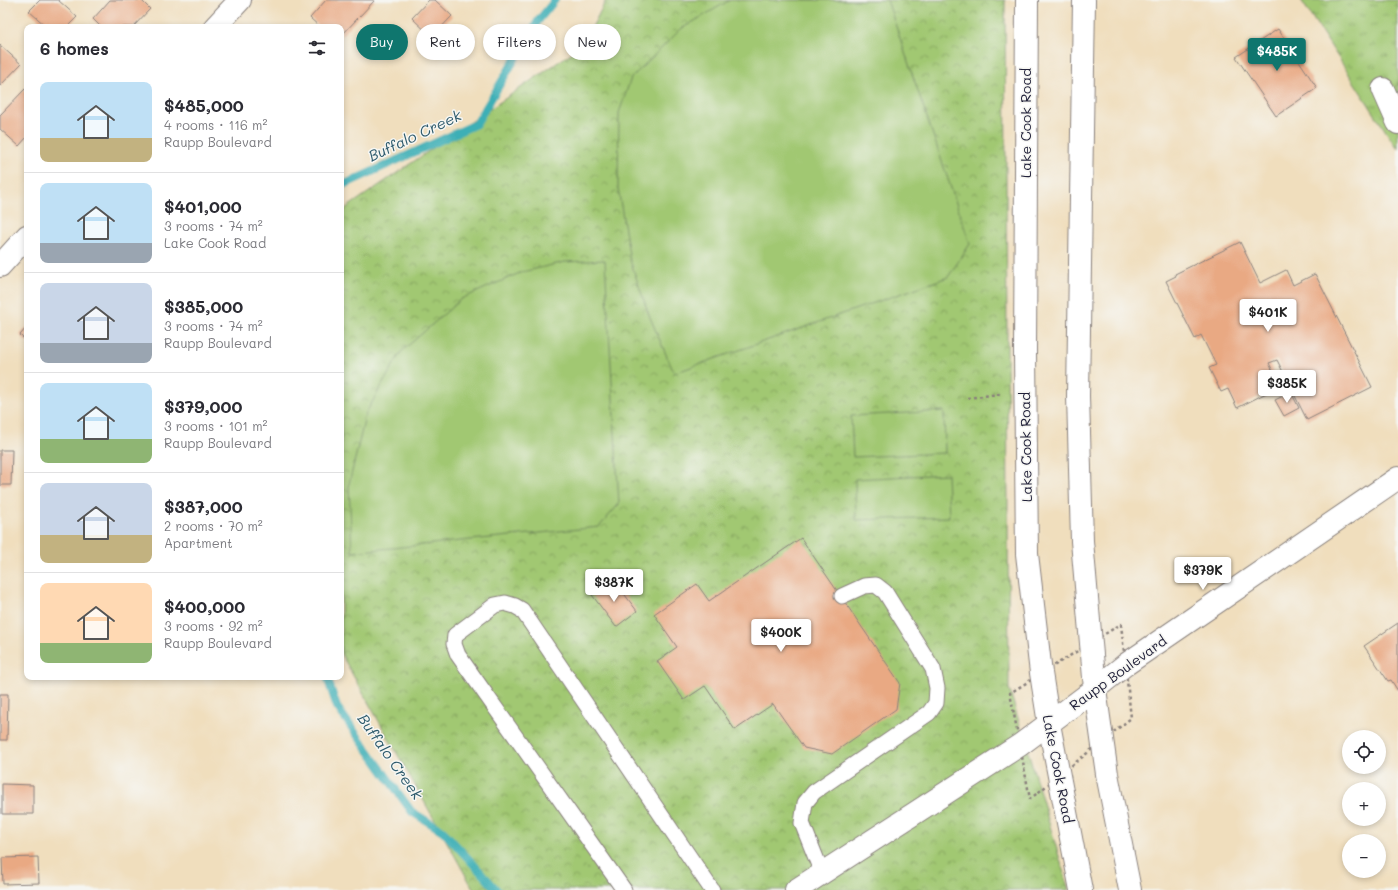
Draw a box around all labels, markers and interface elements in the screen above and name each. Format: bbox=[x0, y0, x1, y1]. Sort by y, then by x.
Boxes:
chip: Buy bbox=[356, 24, 408, 60]
chip: Rent bbox=[416, 24, 475, 60]
chip: Filters bbox=[483, 24, 556, 60]
chip: New bbox=[564, 24, 621, 60]
text: 6 homes bbox=[40, 37, 109, 59]
icon: filters bbox=[306, 37, 328, 59]
pin: $485K bbox=[1249, 38, 1305, 72]
text: $485K bbox=[1257, 42, 1297, 59]
street label: Lake Cook Road bbox=[1016, 68, 1035, 178]
text: $485,000 bbox=[164, 94, 244, 116]
icon: home bbox=[72, 98, 120, 146]
water label: Buffalo Creek bbox=[365, 104, 465, 165]
text: 4 rooms · 116 m² bbox=[164, 116, 267, 133]
text: Raupp Boulevard bbox=[164, 133, 272, 150]
text: $401,000 bbox=[164, 195, 242, 217]
icon: home bbox=[72, 199, 120, 247]
text: 3 rooms · 74 m² bbox=[164, 217, 263, 234]
text: Lake Cook Road bbox=[164, 234, 266, 251]
text: $385,000 bbox=[164, 295, 243, 317]
icon: home bbox=[72, 299, 120, 347]
pin: $401K bbox=[1240, 299, 1296, 333]
text: $401K bbox=[1249, 303, 1287, 320]
text: 3 rooms · 74 m² bbox=[164, 317, 263, 334]
text: Raupp Boulevard bbox=[164, 334, 272, 351]
pin: $385K bbox=[1259, 370, 1315, 404]
text: $385K bbox=[1267, 374, 1307, 391]
street label: Lake Cook Road bbox=[1015, 392, 1036, 502]
text: $379,000 bbox=[164, 395, 242, 417]
icon: home bbox=[72, 399, 120, 447]
text: 3 rooms · 101 m² bbox=[164, 417, 267, 434]
text: Raupp Boulevard bbox=[164, 434, 272, 451]
text: $387,000 bbox=[164, 495, 243, 517]
icon: home bbox=[72, 499, 120, 547]
text: 2 rooms · 70 m² bbox=[164, 517, 263, 534]
text: Apartment bbox=[164, 534, 233, 551]
pin: $379K bbox=[1175, 557, 1231, 591]
text: $379K bbox=[1183, 561, 1223, 578]
pin: $387K bbox=[586, 569, 642, 603]
text: $387K bbox=[594, 573, 634, 590]
text: $400,000 bbox=[164, 595, 245, 617]
icon: home bbox=[72, 599, 120, 647]
text: 3 rooms · 92 m² bbox=[164, 617, 263, 634]
pin: $400K bbox=[753, 619, 809, 653]
text: $400K bbox=[760, 623, 802, 640]
street label: Raupp Boulevard bbox=[1065, 631, 1170, 714]
text: Raupp Boulevard bbox=[164, 634, 272, 651]
water label: Buffalo Creek bbox=[354, 709, 429, 804]
street label: Lake Cook Road bbox=[1039, 713, 1078, 825]
map controls bbox=[1342, 730, 1386, 878]
button: locate bbox=[1342, 730, 1386, 774]
button: + bbox=[1342, 782, 1386, 826]
button: − bbox=[1342, 834, 1386, 878]

